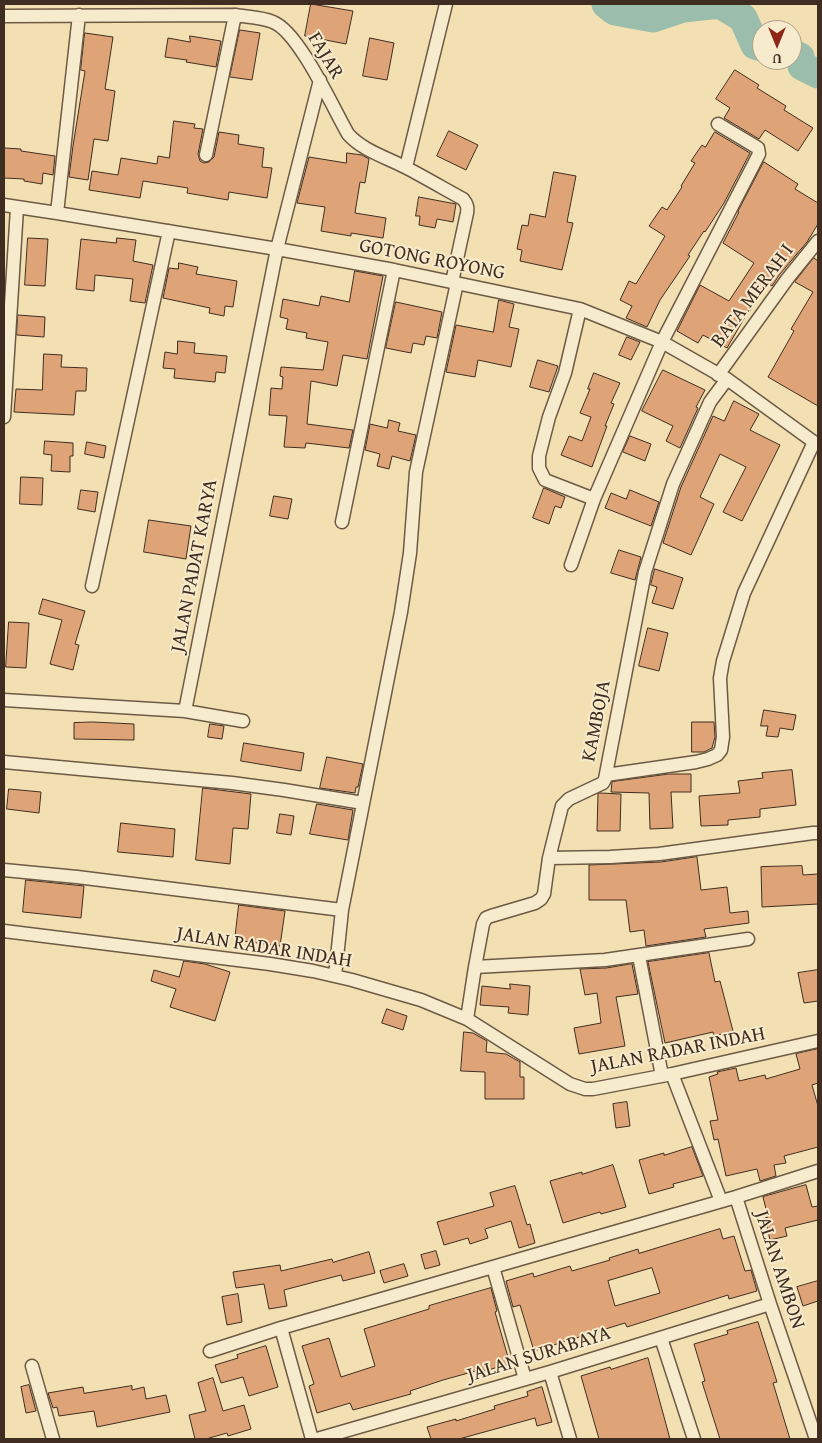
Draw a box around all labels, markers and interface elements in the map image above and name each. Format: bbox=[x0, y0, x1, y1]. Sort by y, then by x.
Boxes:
north arrow bbox=[752, 20, 802, 70]
street label: FAJAR bbox=[302, 28, 348, 84]
text: U bbox=[772, 49, 782, 69]
street label: GOTONG ROYONG bbox=[357, 234, 507, 286]
street label: BATA MERAH I bbox=[706, 240, 800, 352]
street label: JALAN PADAT KARYA bbox=[166, 477, 224, 655]
street label: KAMBOJA bbox=[577, 678, 617, 764]
street label: JALAN RADAR INDAH bbox=[175, 922, 353, 974]
street label: JALAN RADAR INDAH bbox=[589, 1022, 767, 1080]
street label: JALAN AMBON bbox=[749, 1208, 809, 1332]
street label: JALAN SURABAYA bbox=[464, 1322, 614, 1388]

